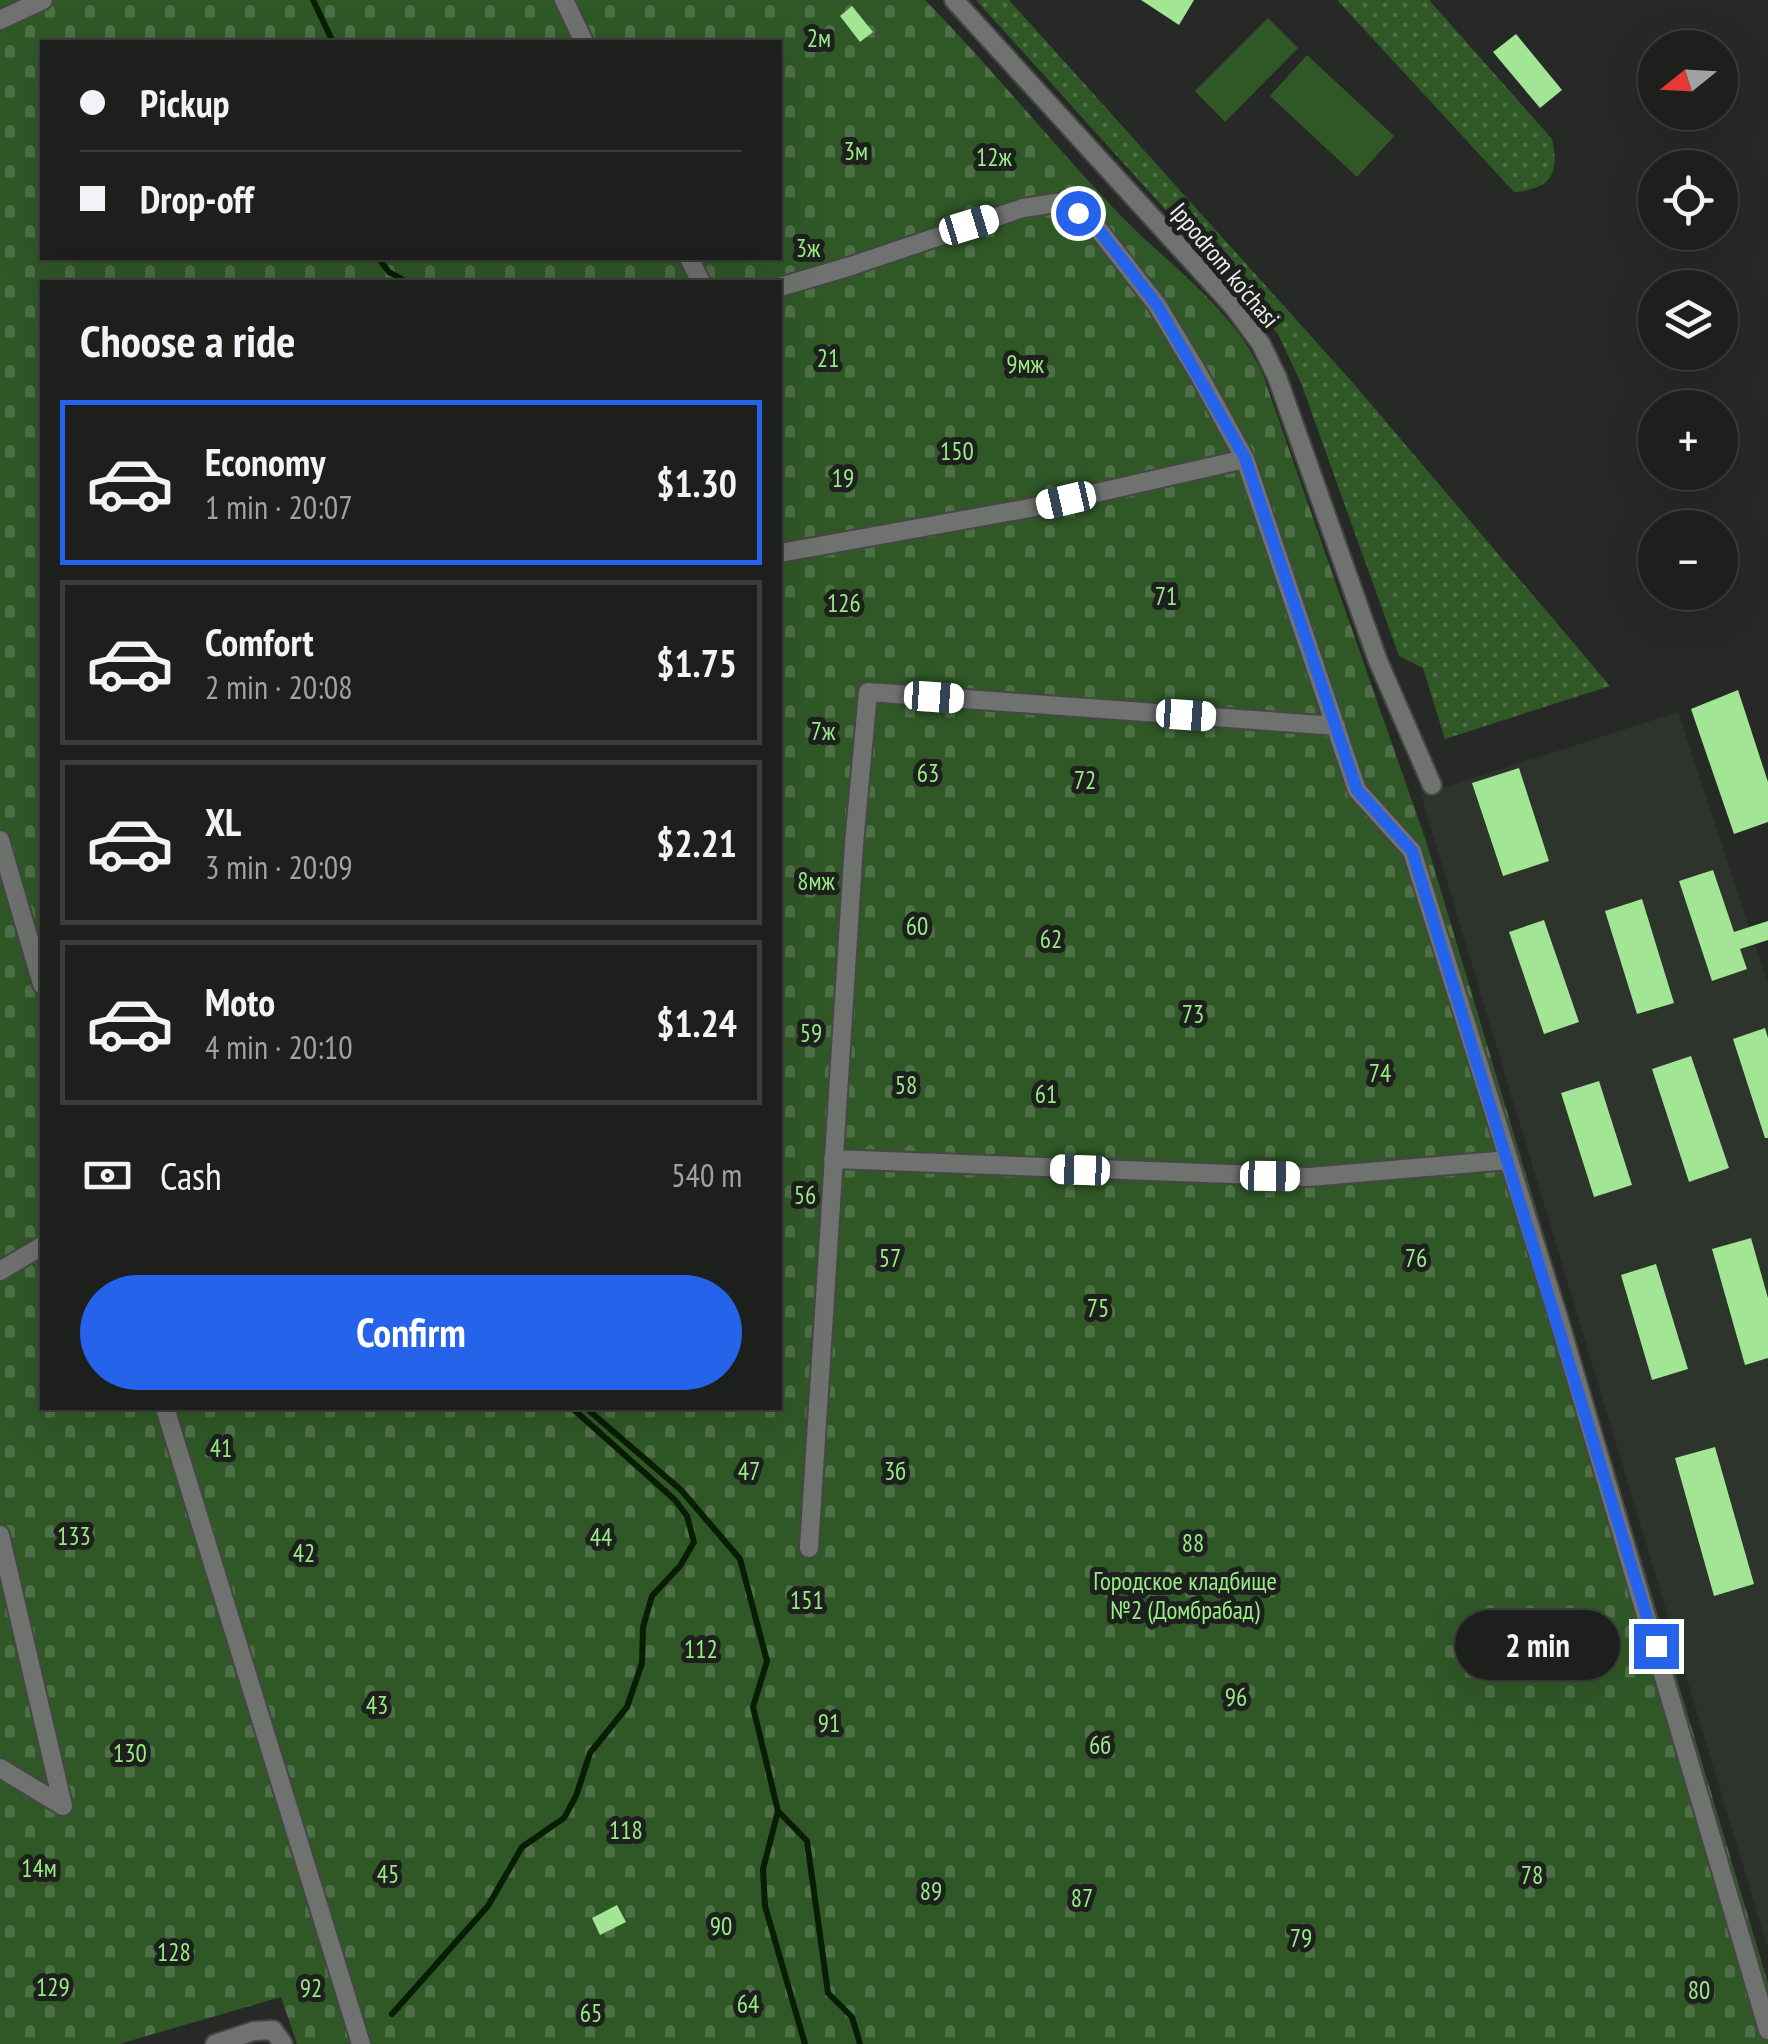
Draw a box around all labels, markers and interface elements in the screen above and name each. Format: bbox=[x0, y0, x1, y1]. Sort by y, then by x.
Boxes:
park label: 2м bbox=[807, 22, 831, 54]
north arrow bbox=[1638, 30, 1738, 130]
map controls bbox=[1638, 30, 1738, 610]
text: Pickup bbox=[140, 78, 230, 127]
park label: 3м bbox=[844, 135, 868, 167]
park label: 12ж bbox=[976, 141, 1013, 173]
button: locate bbox=[1638, 150, 1738, 250]
text: Drop-off bbox=[140, 174, 254, 223]
route start bbox=[1056, 191, 1101, 236]
street label: Ippodrom ko'chasi bbox=[1163, 196, 1287, 334]
car bbox=[936, 202, 1002, 248]
park label: 3ж bbox=[796, 232, 821, 264]
button: layers bbox=[1638, 270, 1738, 370]
text: Choose a ride bbox=[80, 311, 295, 369]
park label: 21 bbox=[817, 342, 839, 374]
park label: 9мж bbox=[1006, 348, 1044, 380]
button: + bbox=[1638, 390, 1738, 490]
park label: 150 bbox=[940, 435, 974, 467]
text: Economy bbox=[205, 437, 325, 486]
icon: car bbox=[85, 438, 175, 528]
text: $1.30 bbox=[656, 458, 737, 507]
park label: 19 bbox=[832, 462, 854, 494]
car bbox=[1033, 479, 1099, 521]
text: 1 min · 20:07 bbox=[205, 486, 353, 528]
button: − bbox=[1638, 510, 1738, 610]
park label: 71 bbox=[1155, 580, 1177, 612]
park label: 126 bbox=[827, 587, 861, 619]
text: Comfort bbox=[205, 617, 314, 666]
icon: car bbox=[85, 618, 175, 708]
text: $1.75 bbox=[656, 638, 737, 687]
text: 2 min · 20:08 bbox=[205, 666, 353, 708]
car bbox=[903, 680, 965, 714]
car bbox=[1155, 698, 1217, 732]
park label: 7ж bbox=[811, 715, 836, 747]
park label: 63 bbox=[917, 757, 939, 789]
park label: 72 bbox=[1074, 764, 1096, 796]
text: XL bbox=[205, 797, 241, 846]
icon: car bbox=[85, 798, 175, 888]
text: $2.21 bbox=[656, 818, 737, 867]
text: 3 min · 20:09 bbox=[205, 846, 353, 888]
park label: 8мж bbox=[797, 865, 835, 897]
park label: 60 bbox=[906, 910, 928, 942]
park label: 62 bbox=[1040, 923, 1062, 955]
text: Moto bbox=[205, 977, 275, 1026]
icon: car bbox=[85, 978, 175, 1068]
text: $1.24 bbox=[656, 998, 737, 1047]
park label: 73 bbox=[1182, 998, 1204, 1030]
park label: 59 bbox=[800, 1017, 822, 1049]
text: 4 min · 20:10 bbox=[205, 1026, 353, 1068]
park label: 74 bbox=[1369, 1057, 1391, 1089]
park label: 58 bbox=[895, 1069, 917, 1101]
park label: 61 bbox=[1035, 1078, 1057, 1110]
icon: cash bbox=[80, 1148, 135, 1203]
text: Cash bbox=[160, 1151, 222, 1200]
text: 540 m bbox=[671, 1154, 742, 1196]
car bbox=[1049, 1154, 1111, 1186]
car bbox=[1240, 1160, 1300, 1192]
park label: 56 bbox=[794, 1179, 816, 1211]
park label: 57 bbox=[879, 1242, 901, 1274]
park label: 76 bbox=[1405, 1242, 1427, 1274]
button: Confirm bbox=[80, 1275, 742, 1390]
park label: 75 bbox=[1087, 1292, 1109, 1324]
park label: 41 bbox=[210, 1432, 232, 1464]
park label: 47 bbox=[738, 1455, 760, 1487]
park label: 3б bbox=[884, 1455, 906, 1487]
park label: 133 bbox=[57, 1520, 91, 1552]
park label: 44 bbox=[590, 1521, 612, 1553]
park label: 88 bbox=[1182, 1527, 1204, 1559]
park label: 42 bbox=[293, 1537, 315, 1569]
park label: Городское кладбище №2 (Домбрабад) bbox=[1093, 1565, 1277, 1626]
park label: 151 bbox=[790, 1584, 824, 1616]
callout: 2 min bbox=[1456, 1611, 1621, 1681]
text: 2 min bbox=[1505, 1624, 1570, 1666]
route end bbox=[1634, 1624, 1679, 1669]
park label: 112 bbox=[684, 1633, 718, 1665]
park label: 96 bbox=[1225, 1681, 1247, 1713]
park label: 43 bbox=[366, 1689, 388, 1721]
park label: 91 bbox=[818, 1707, 840, 1739]
park label: 6б bbox=[1089, 1729, 1111, 1761]
park label: 130 bbox=[113, 1737, 147, 1769]
park label: 118 bbox=[609, 1814, 643, 1846]
park label: 14м bbox=[21, 1852, 57, 1884]
park label: 45 bbox=[377, 1858, 399, 1890]
park label: 78 bbox=[1521, 1859, 1543, 1891]
park label: 89 bbox=[920, 1875, 942, 1907]
park label: 87 bbox=[1071, 1882, 1093, 1914]
park label: 90 bbox=[710, 1910, 732, 1942]
park label: 79 bbox=[1290, 1922, 1312, 1954]
park label: 128 bbox=[157, 1936, 191, 1968]
park label: 129 bbox=[36, 1971, 70, 2003]
park label: 92 bbox=[300, 1972, 322, 2004]
park label: 80 bbox=[1688, 1974, 1710, 2006]
park label: 64 bbox=[737, 1988, 759, 2020]
park label: 65 bbox=[580, 1997, 602, 2029]

